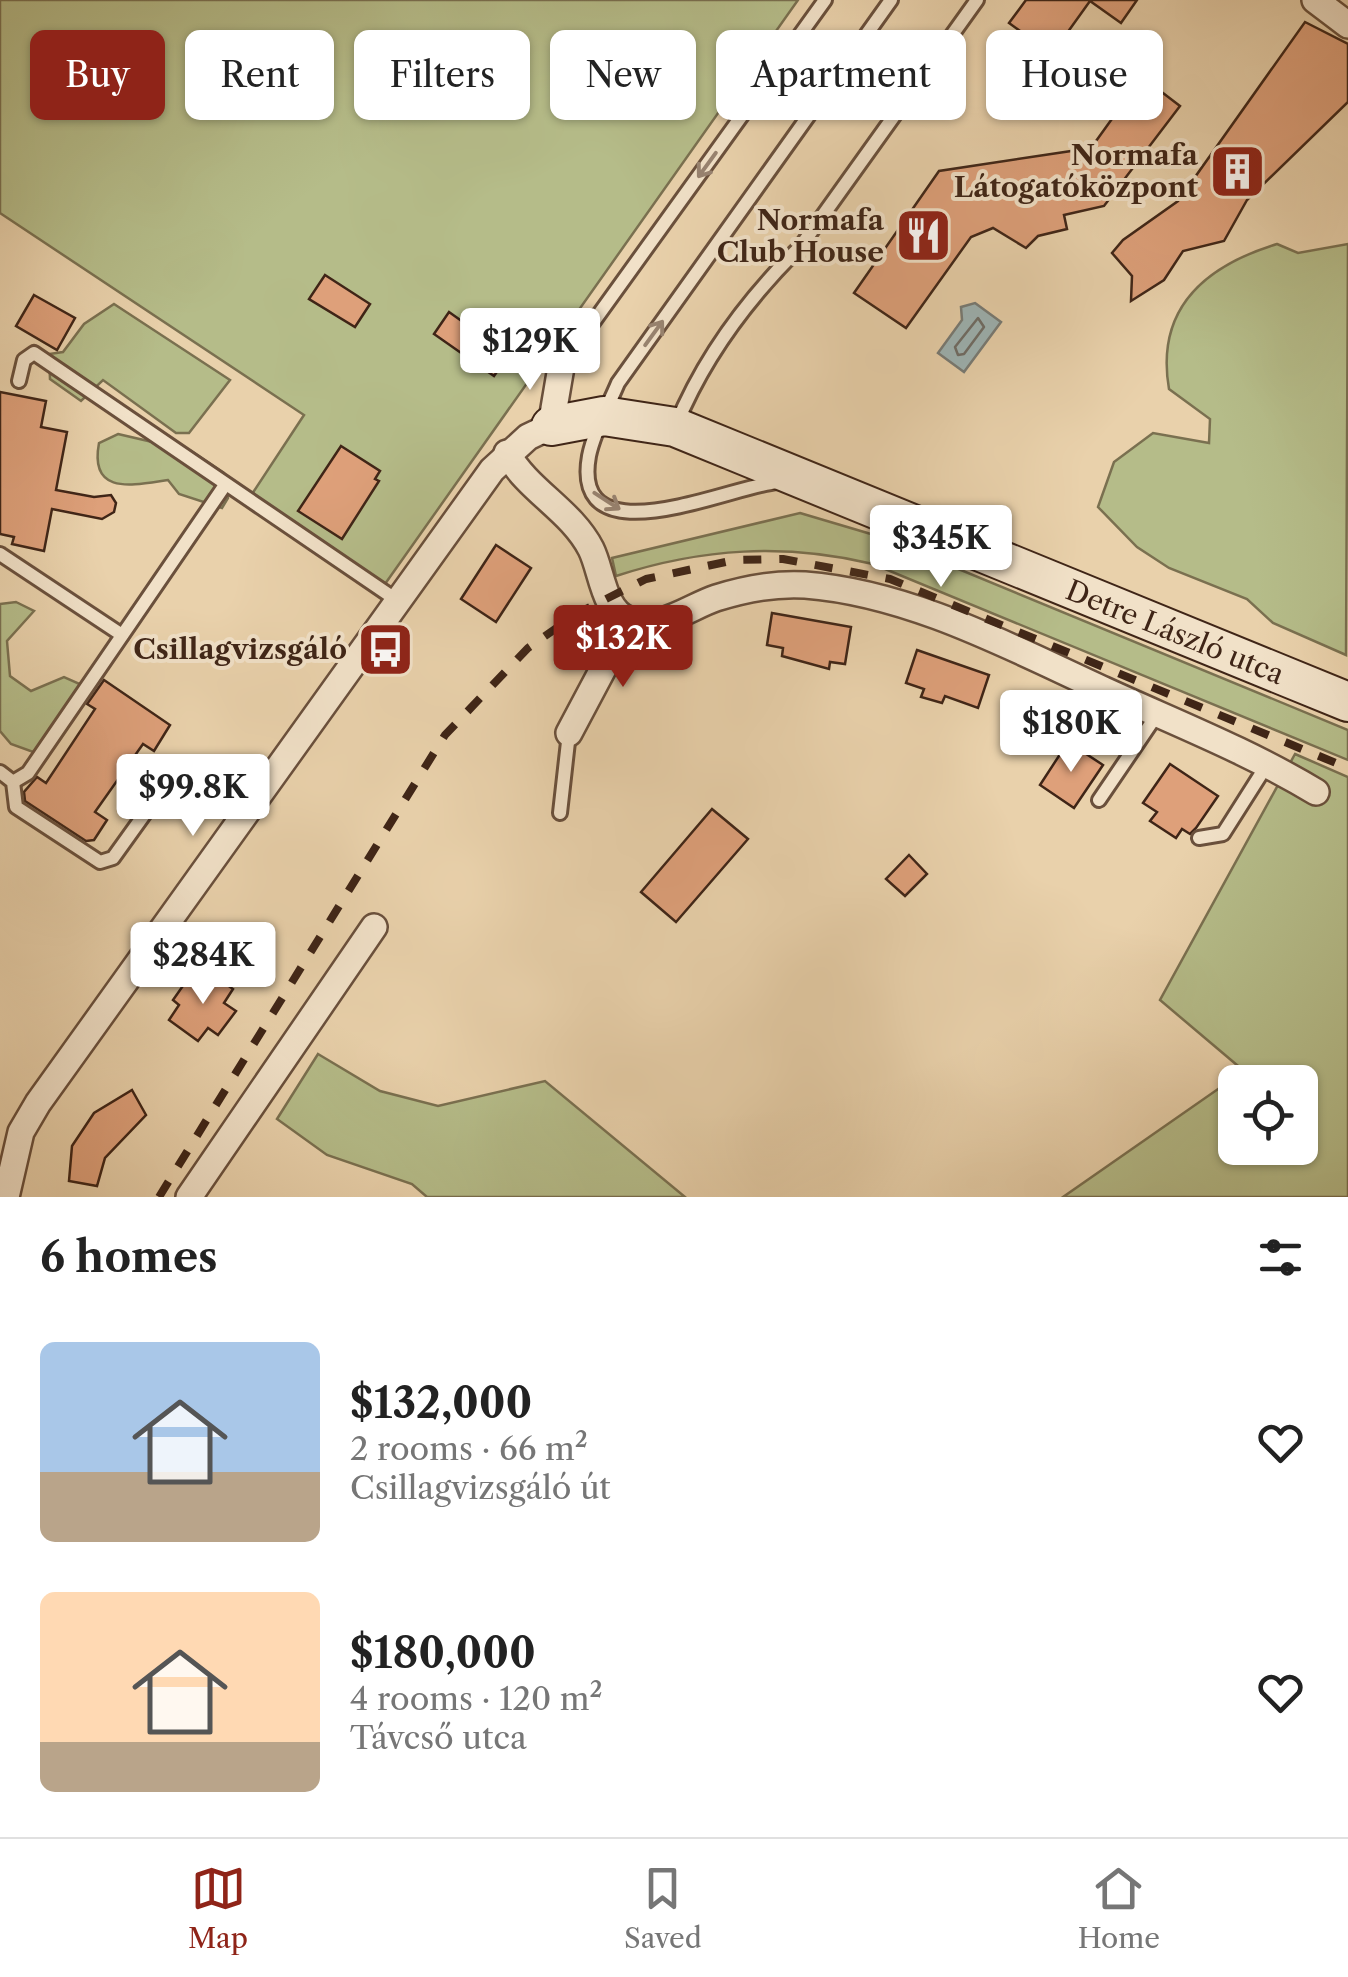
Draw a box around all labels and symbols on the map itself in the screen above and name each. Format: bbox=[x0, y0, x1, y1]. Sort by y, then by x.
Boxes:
place label: Normafa Látogatóközpont bbox=[954, 138, 1199, 204]
building icon: Normafa Látogatóközpont bbox=[1207, 141, 1267, 201]
one-way arrow bbox=[697, 151, 718, 178]
place label: Normafa Club House bbox=[717, 203, 885, 269]
restaurant icon: Normafa Club House bbox=[893, 206, 953, 266]
pin: $129K bbox=[460, 308, 600, 393]
one-way arrow bbox=[643, 320, 664, 347]
one-way arrow bbox=[592, 491, 620, 512]
pin: $345K bbox=[871, 505, 1011, 590]
street label: Detre László utca bbox=[1061, 573, 1289, 691]
pin: $132K bbox=[553, 605, 693, 690]
bus stop icon: Csillagvizsgáló bbox=[356, 619, 416, 679]
place label: Csillagvizsgáló bbox=[133, 632, 347, 666]
pin: $180K bbox=[1001, 690, 1141, 775]
pin: $99.8K bbox=[112, 754, 274, 839]
pin: $284K bbox=[133, 922, 273, 1007]

